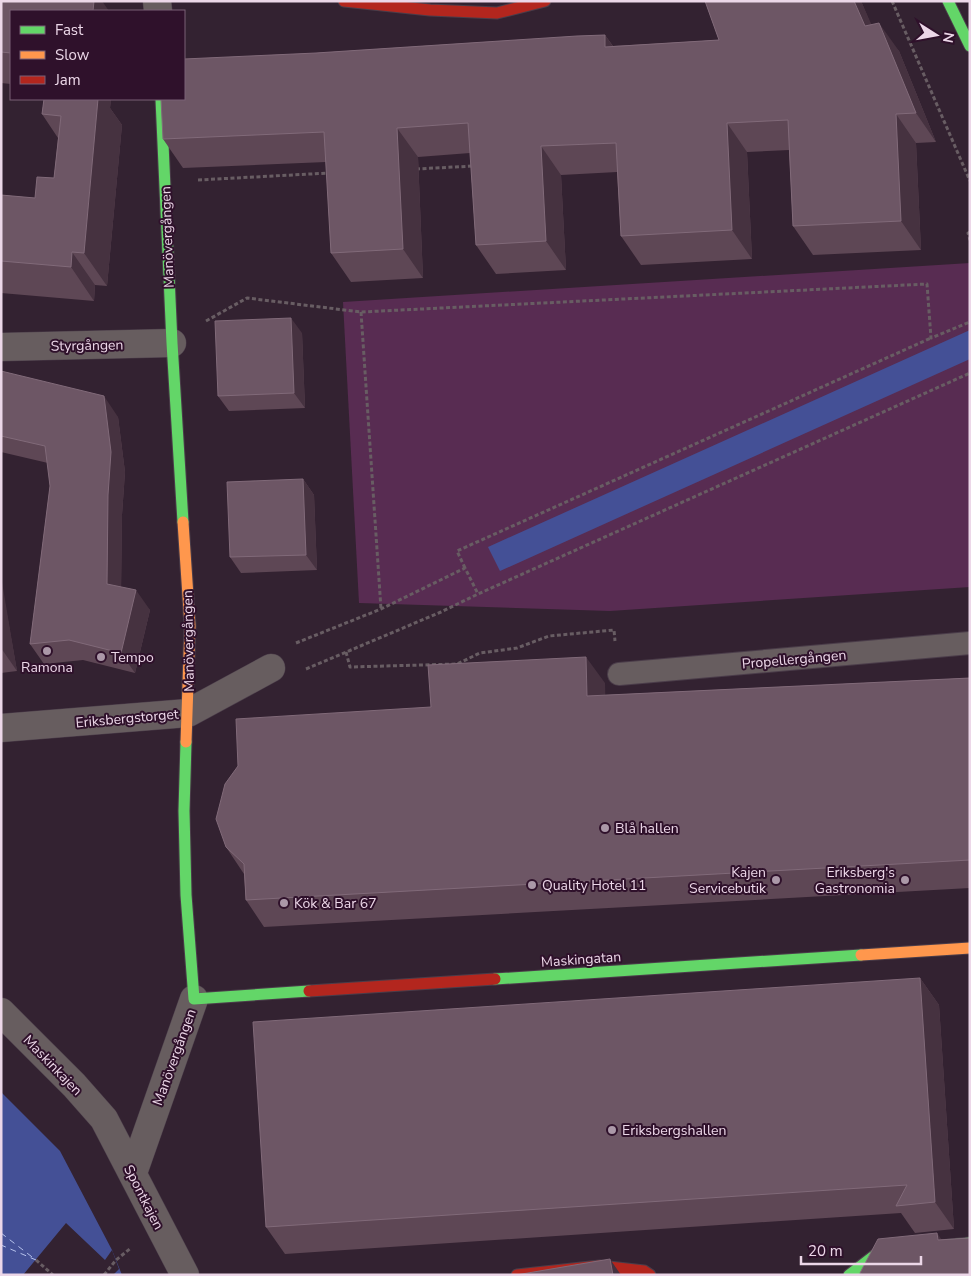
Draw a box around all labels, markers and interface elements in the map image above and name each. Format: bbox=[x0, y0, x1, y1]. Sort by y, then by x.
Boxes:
legend bbox=[10, 10, 185, 100]
north arrow bbox=[911, 10, 961, 60]
text: Fast bbox=[55, 20, 84, 40]
text: N bbox=[938, 30, 959, 44]
text: Slow bbox=[55, 45, 90, 65]
text: Jam bbox=[54, 70, 81, 90]
street label: Manövergången bbox=[156, 186, 179, 288]
street label: Styrgången bbox=[50, 335, 124, 356]
street label: Manövergången bbox=[178, 590, 199, 692]
marker: Ramona bbox=[41, 645, 53, 657]
street label: Propellergången bbox=[741, 645, 847, 674]
place label: Tempo bbox=[111, 648, 154, 667]
marker: Tempo bbox=[95, 651, 107, 663]
place label: Ramona bbox=[21, 658, 73, 677]
street label: Eriksbergstorget bbox=[75, 705, 180, 732]
place label: Blå hallen bbox=[615, 819, 679, 838]
marker: Blå hallen bbox=[599, 822, 611, 834]
place label: Kajen Servicebutik bbox=[689, 863, 767, 898]
place label: Eriksberg's Gastronomia bbox=[815, 863, 895, 898]
marker: Kajen Servicebutik bbox=[770, 874, 782, 886]
marker: Eriksberg's Gastronomia bbox=[899, 874, 911, 886]
place label: Quality Hotel 11 bbox=[542, 876, 646, 895]
marker: Quality Hotel 11 bbox=[526, 879, 538, 891]
place label: Kök & Bar 67 bbox=[294, 894, 377, 913]
marker: Kök & Bar 67 bbox=[278, 897, 290, 909]
street label: Maskingatan bbox=[540, 947, 622, 972]
street label: Manövergången bbox=[148, 1006, 201, 1108]
street label: Maskinkajen bbox=[19, 1031, 86, 1100]
place label: Eriksbergshallen bbox=[622, 1121, 727, 1140]
marker: Eriksbergshallen bbox=[606, 1124, 618, 1136]
street label: Spontkajen bbox=[119, 1162, 168, 1233]
scale bar bbox=[801, 1234, 921, 1266]
text: 20 m bbox=[808, 1241, 843, 1261]

